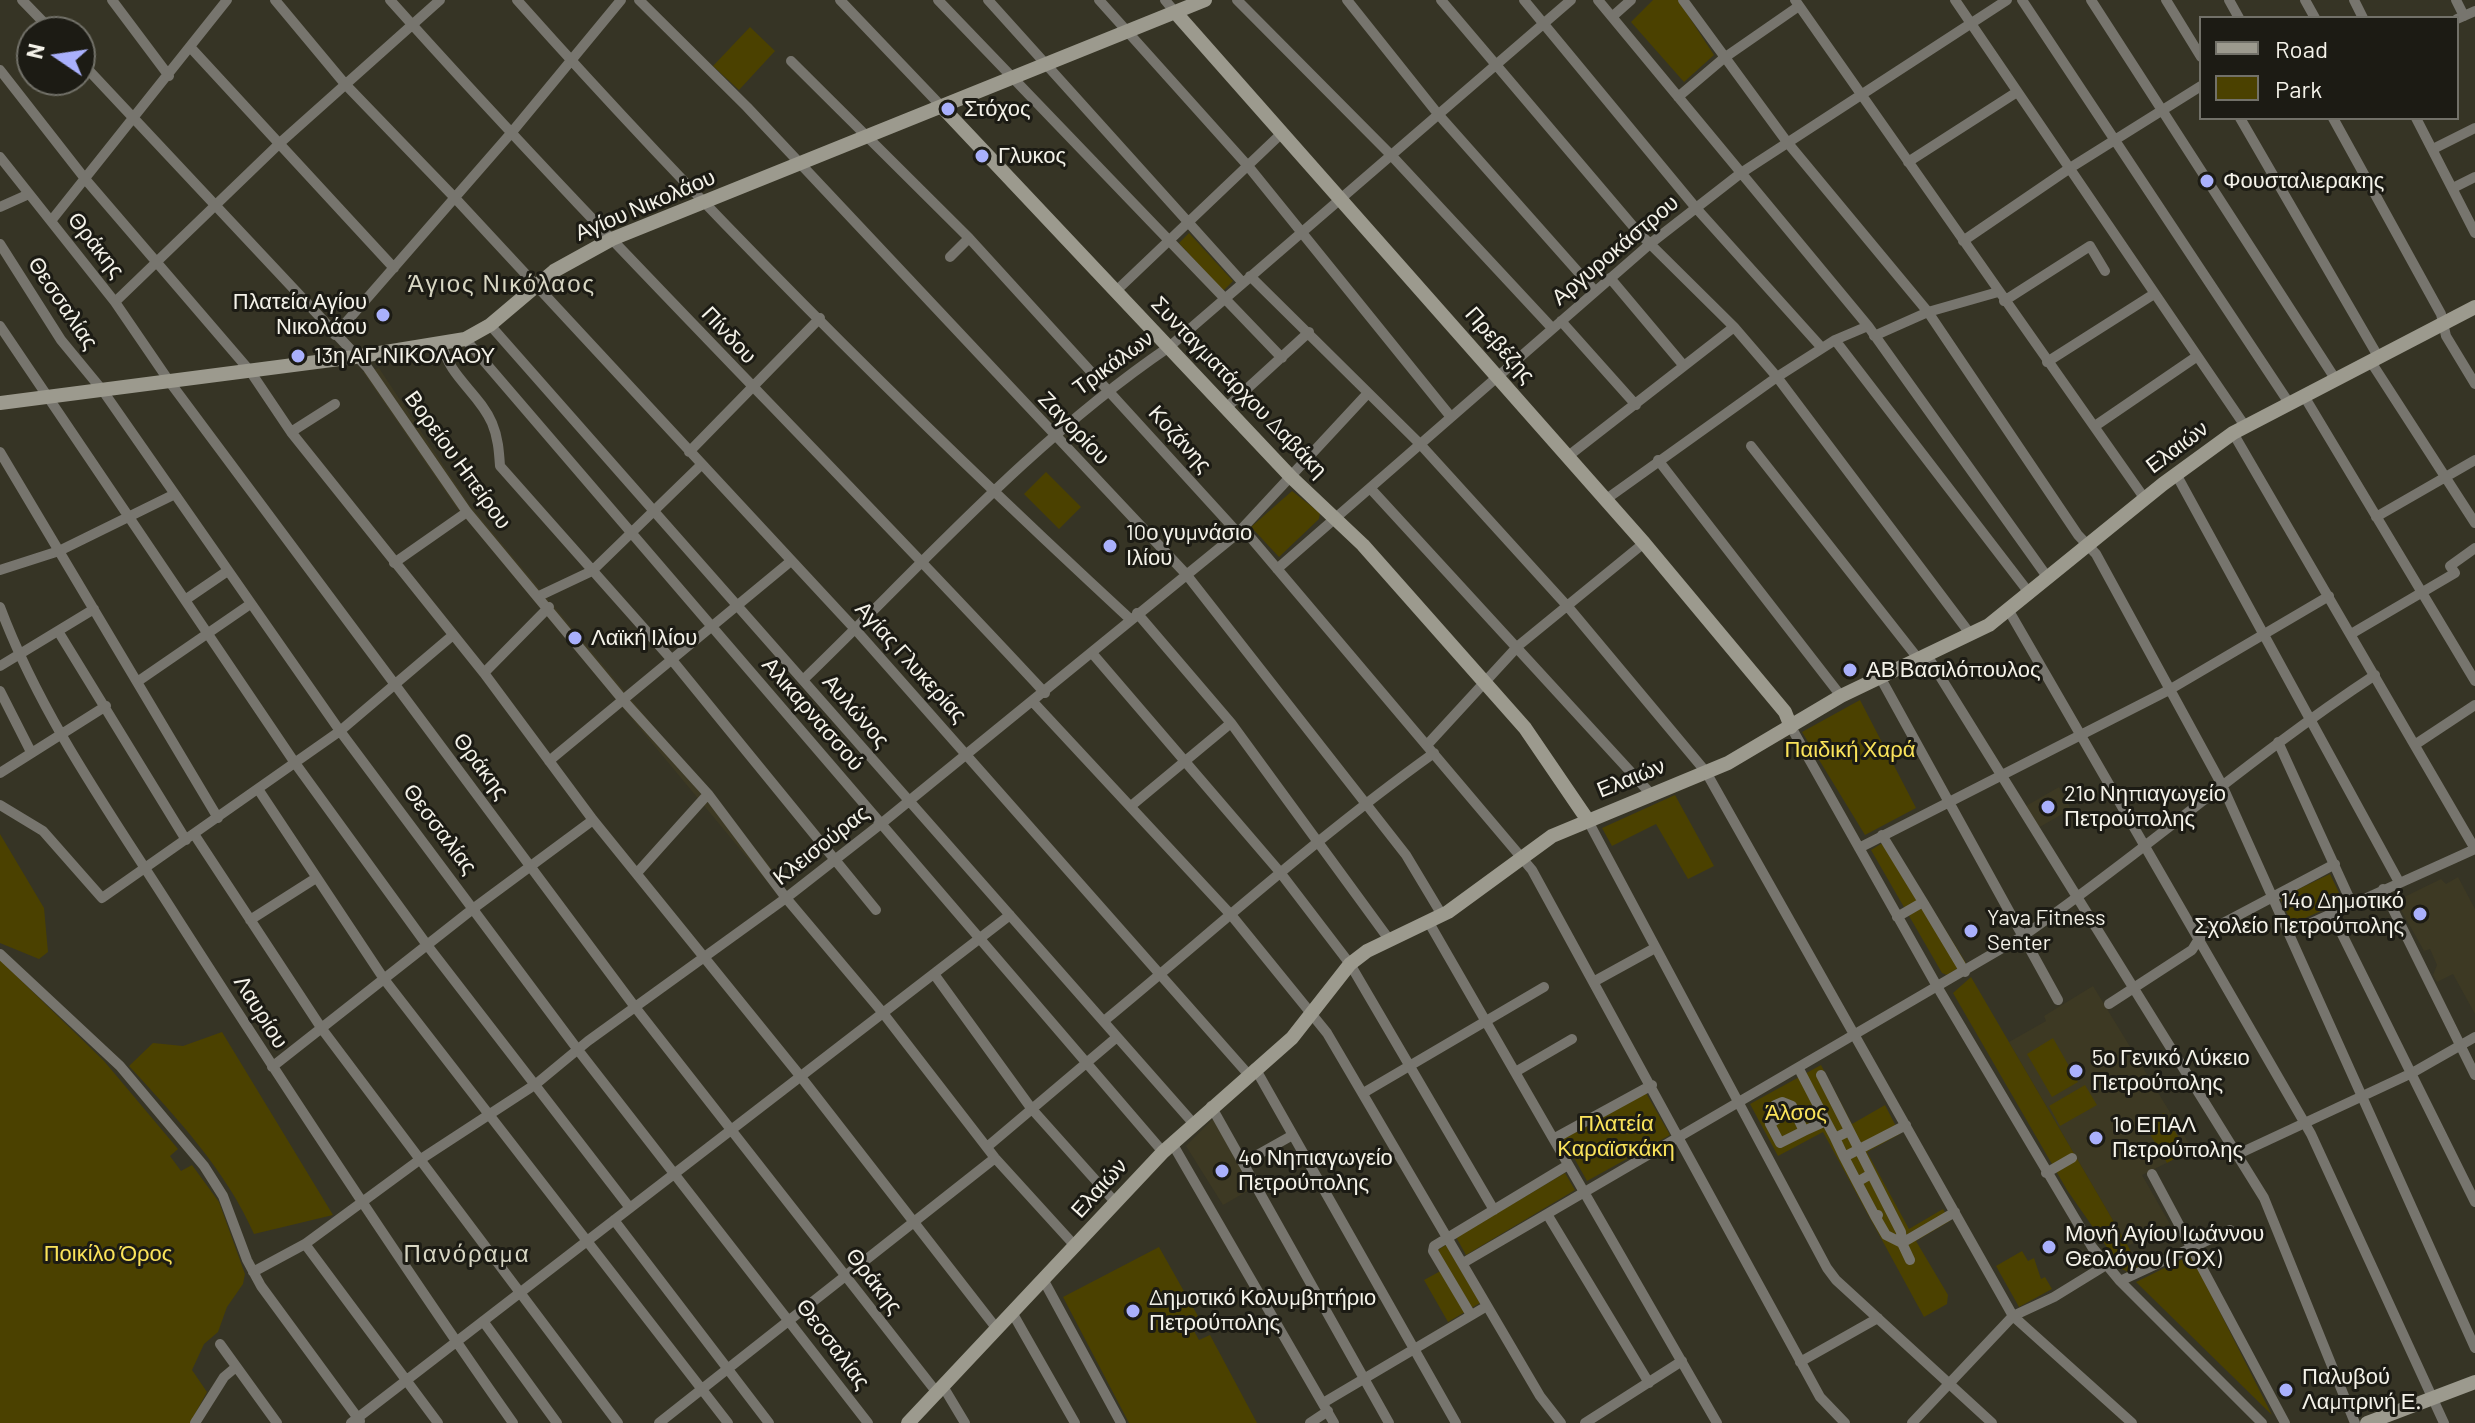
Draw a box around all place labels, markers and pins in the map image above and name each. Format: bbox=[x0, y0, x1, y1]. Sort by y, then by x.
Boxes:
place label: Στόχος bbox=[964, 96, 1031, 122]
marker: Στόχος bbox=[939, 100, 957, 118]
place label: Γλυκος bbox=[998, 143, 1066, 169]
marker: Γλυκος bbox=[973, 147, 991, 165]
place label: Φουσταλιερακης bbox=[2223, 168, 2384, 194]
marker: Φουσταλιερακης bbox=[2198, 172, 2216, 190]
place label: Πλατεία Αγίου Νικολάου bbox=[233, 289, 367, 340]
marker: Πλατεία Αγίου Νικολάου bbox=[374, 306, 392, 324]
place label: 13η ΑΓ.ΝΙΚΟΛΑΟΥ bbox=[314, 343, 495, 369]
marker: 13η ΑΓ.ΝΙΚΟΛΑΟΥ bbox=[289, 347, 307, 365]
place label: 10ο γυμνάσιο Ιλίου bbox=[1126, 520, 1252, 572]
marker: 10ο γυμνάσιο Ιλίου bbox=[1101, 537, 1119, 555]
place label: Λαϊκή Ιλίου bbox=[591, 625, 697, 651]
marker: Λαϊκή Ιλίου bbox=[566, 629, 584, 647]
place label: ΑΒ Βασιλόπουλος bbox=[1866, 657, 2040, 683]
marker: ΑΒ Βασιλόπουλος bbox=[1841, 661, 1859, 679]
place label: 21ο Νηπιαγωγείο Πετρούπολης bbox=[2064, 781, 2226, 832]
marker: 21ο Νηπιαγωγείο Πετρούπολης bbox=[2039, 798, 2057, 816]
place label: 14ο Δημοτικό Σχολείο Πετρούπολης bbox=[2194, 888, 2404, 940]
place label: Yava Fitness Senter bbox=[1987, 905, 2106, 956]
marker: 14ο Δημοτικό Σχολείο Πετρούπολης bbox=[2411, 905, 2429, 923]
marker: Yava Fitness Senter bbox=[1962, 922, 1980, 940]
place label: 5ο Γενικό Λύκειο Πετρούπολης bbox=[2092, 1045, 2250, 1096]
marker: 5ο Γενικό Λύκειο Πετρούπολης bbox=[2067, 1062, 2085, 1080]
place label: 1ο ΕΠΑΛ Πετρούπολης bbox=[2112, 1112, 2243, 1164]
marker: 1ο ΕΠΑΛ Πετρούπολης bbox=[2087, 1129, 2105, 1147]
place label: 4ο Νηπιαγωγείο Πετρούπολης bbox=[1238, 1145, 1393, 1196]
marker: 4ο Νηπιαγωγείο Πετρούπολης bbox=[1213, 1162, 1231, 1180]
place label: Μονή Αγίου Ιωάννου Θεολόγου (ΓΟΧ) bbox=[2065, 1221, 2264, 1272]
marker: Μονή Αγίου Ιωάννου Θεολόγου (ΓΟΧ) bbox=[2040, 1238, 2058, 1256]
place label: Δημοτικό Κολυμβητήριο Πετρούπολης bbox=[1149, 1285, 1376, 1336]
marker: Δημοτικό Κολυμβητήριο Πετρούπολης bbox=[1124, 1302, 1142, 1320]
place label: Παλυβού Λαμπρινή Ε. bbox=[2302, 1364, 2421, 1416]
marker: Παλυβού Λαμπρινή Ε. bbox=[2277, 1381, 2295, 1399]

